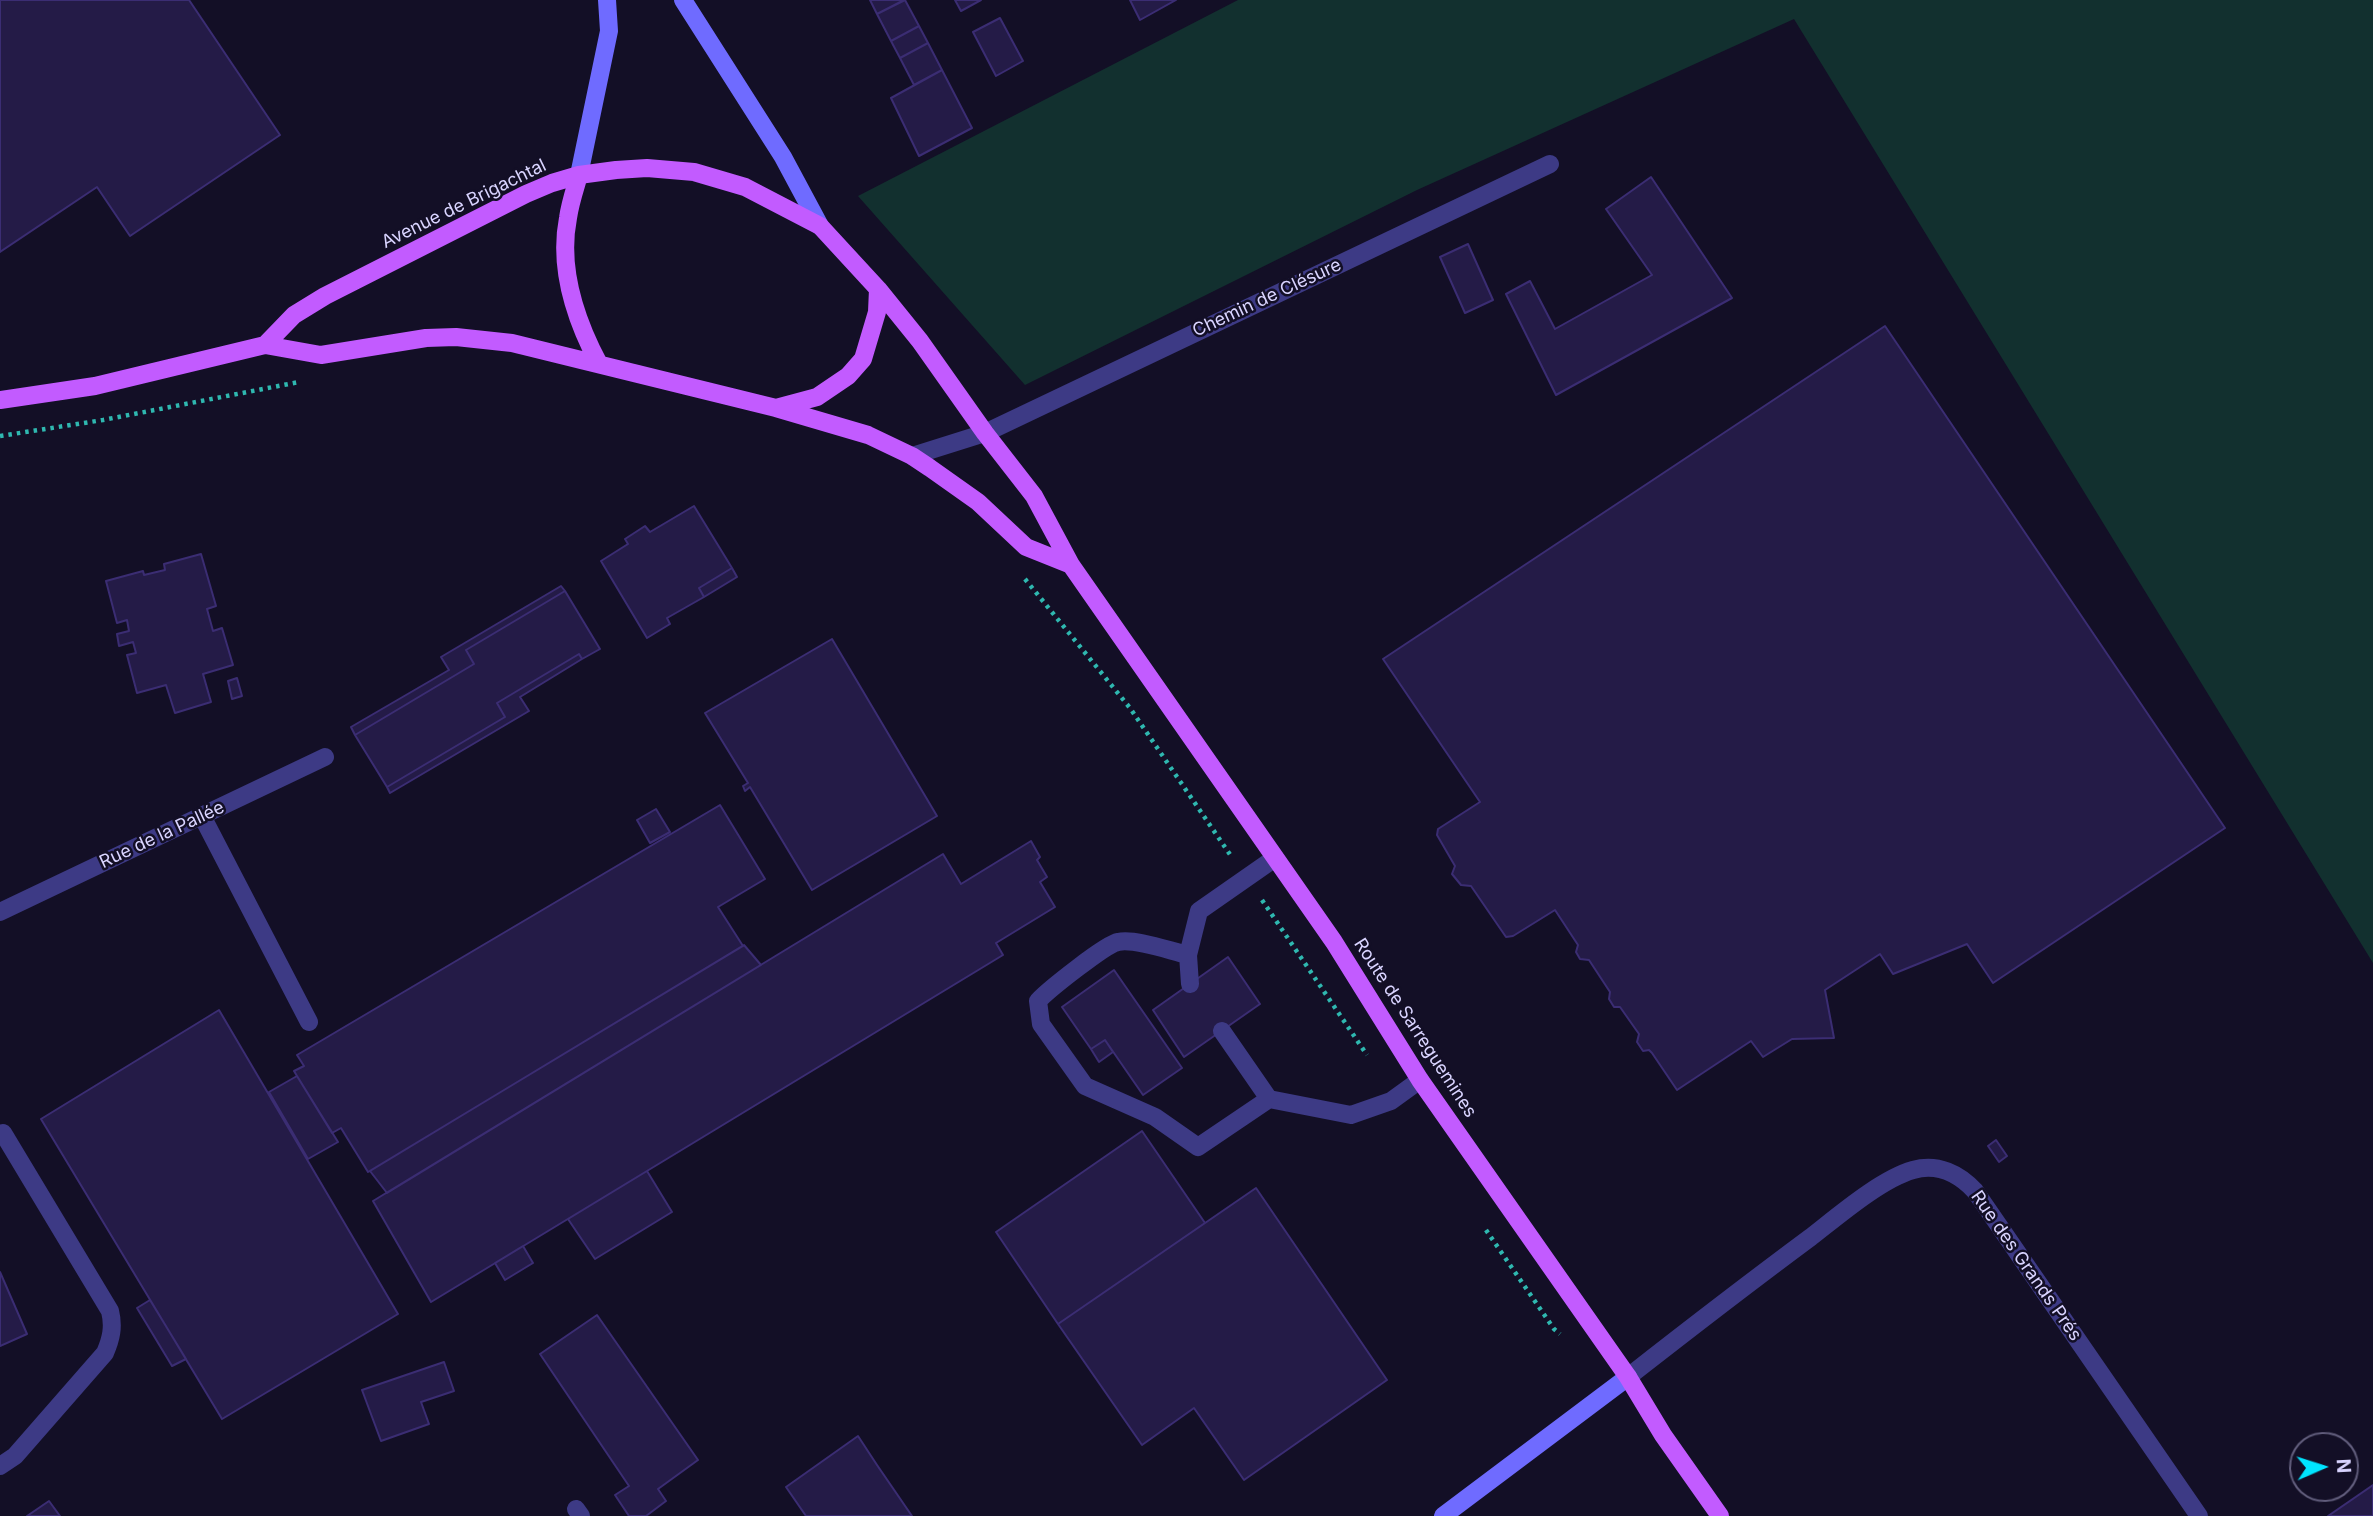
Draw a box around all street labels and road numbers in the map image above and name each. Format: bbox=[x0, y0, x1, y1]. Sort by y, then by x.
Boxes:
street label: Avenue de Brigachtal bbox=[378, 155, 550, 253]
street label: Chemin de Clésure bbox=[1189, 254, 1345, 342]
street label: Rue de la Pallée bbox=[96, 797, 228, 873]
street label: Route de Sarreguemines bbox=[1349, 934, 1481, 1122]
street label: Rue des Grands Prés bbox=[1966, 1187, 2086, 1345]

